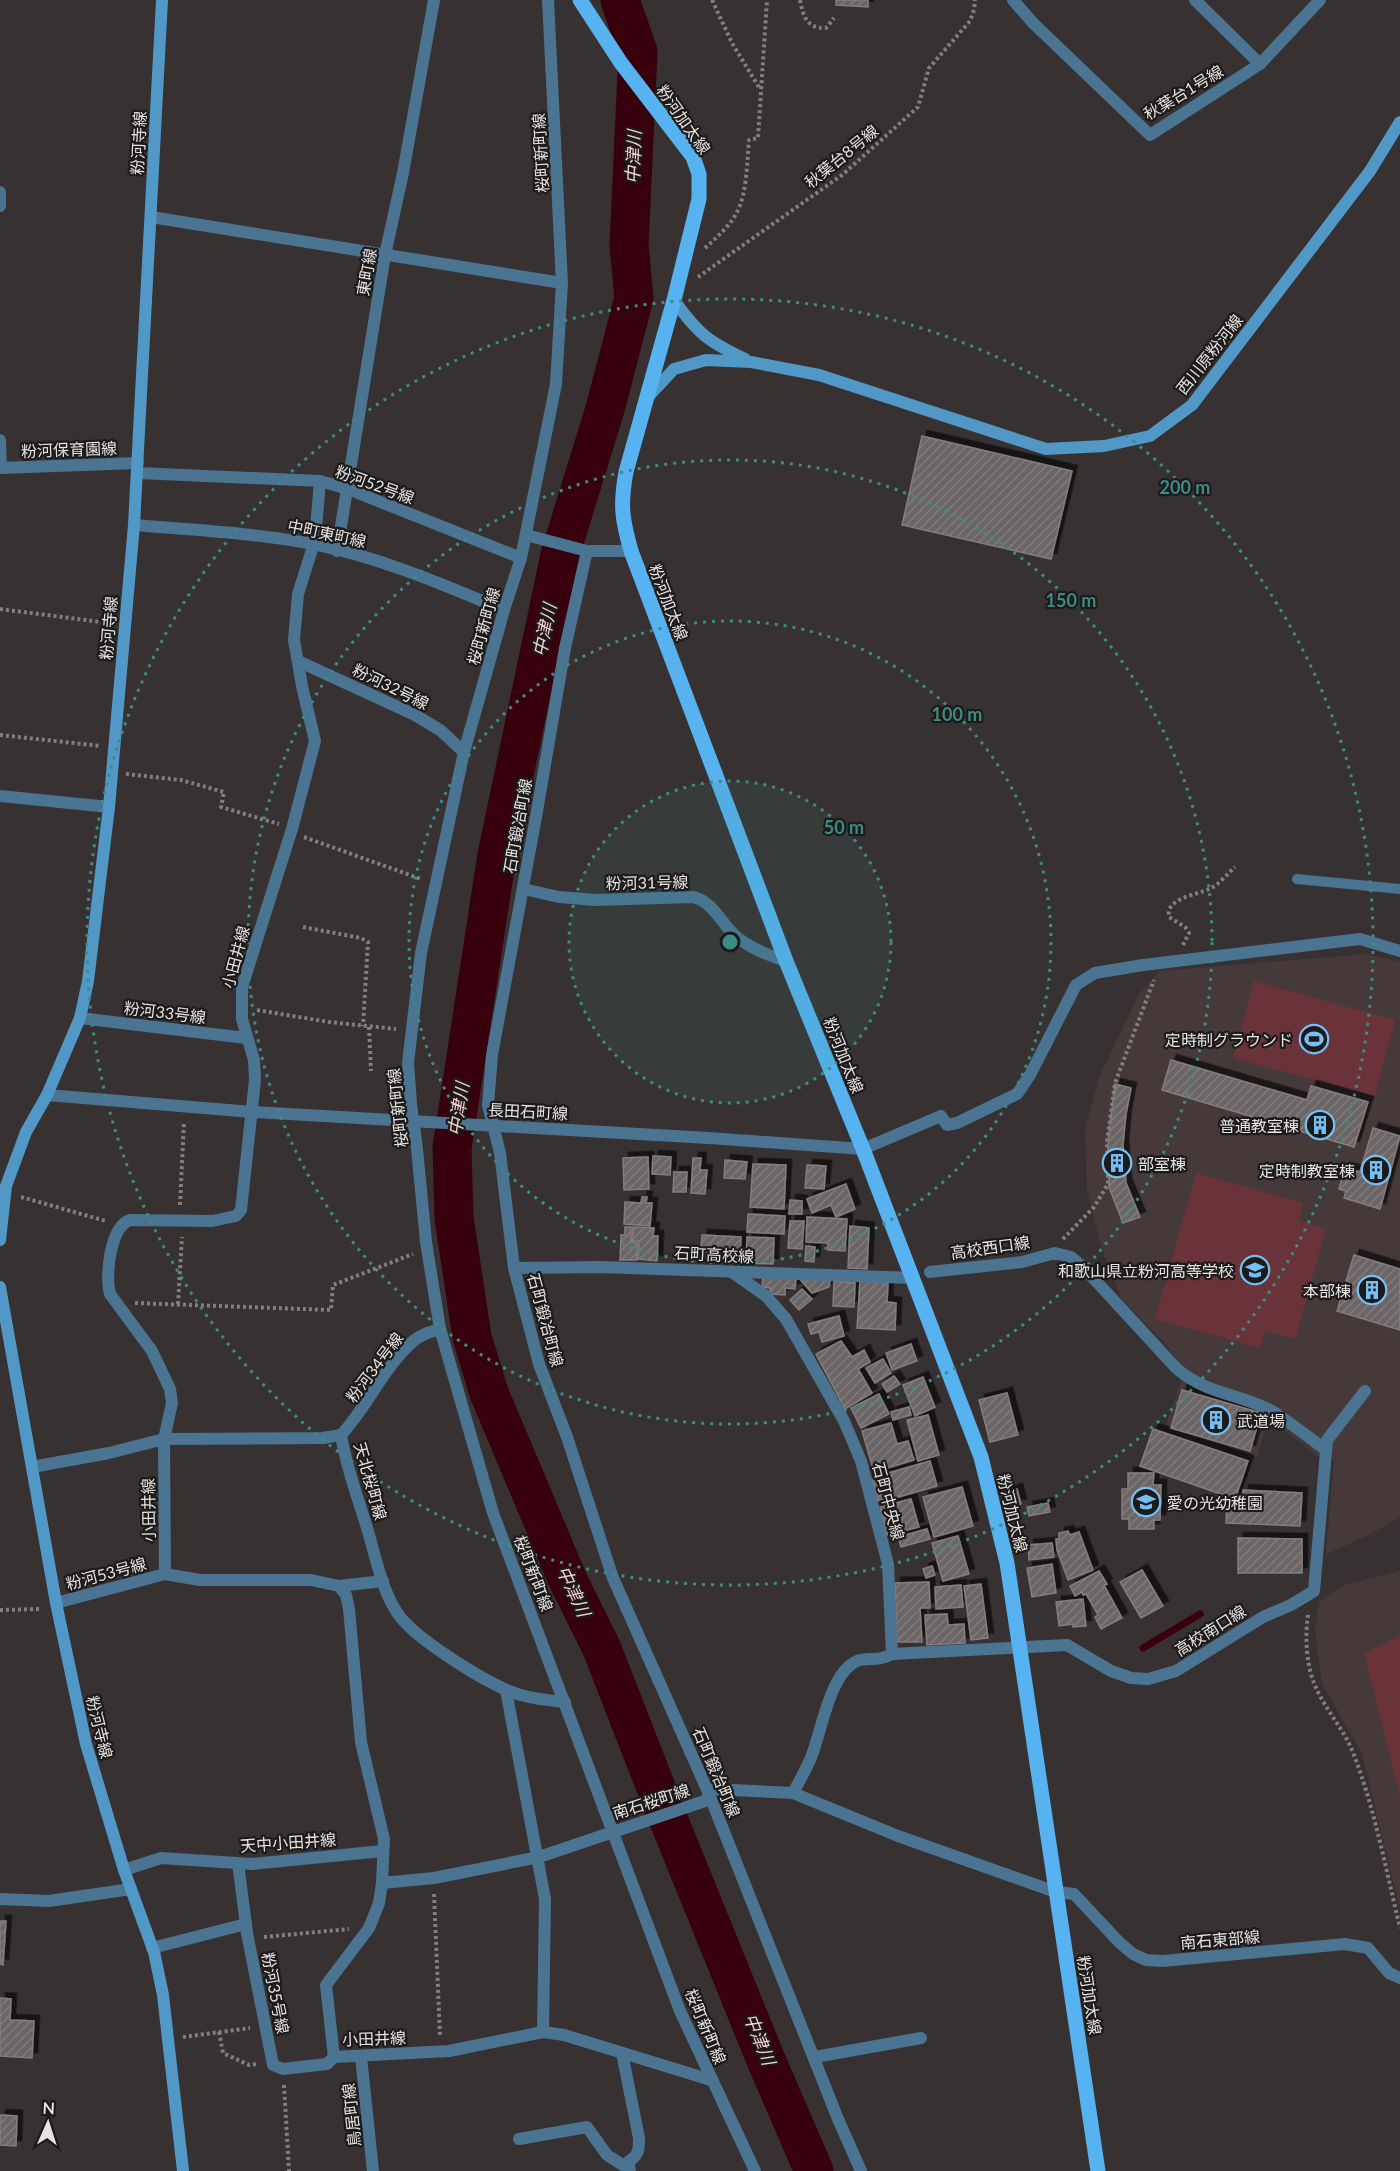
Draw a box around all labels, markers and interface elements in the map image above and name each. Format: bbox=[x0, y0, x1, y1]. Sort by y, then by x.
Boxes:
street label: 秋葉台1号線 bbox=[1140, 61, 1226, 123]
street label: 粉河加太線 bbox=[653, 81, 715, 157]
street label: 粉河寺線 bbox=[127, 111, 149, 175]
street label: 桜町新町線 bbox=[528, 113, 552, 193]
street label: 秋葉台8号線 bbox=[800, 121, 882, 191]
water label: 中津川 bbox=[621, 128, 645, 184]
street label: 東町線 bbox=[352, 247, 380, 297]
street label: 西川原粉河線 bbox=[1172, 310, 1246, 398]
street label: 粉河保育園線 bbox=[21, 438, 117, 460]
street label: 粉河52号線 bbox=[333, 461, 417, 507]
text: 200 m bbox=[1160, 476, 1210, 498]
street label: 中町東町線 bbox=[286, 515, 368, 551]
street label: 粉河加太線 bbox=[646, 561, 692, 643]
street label: 桜町新町線 bbox=[463, 585, 503, 667]
text: 150 m bbox=[1046, 589, 1096, 611]
street label: 粉河寺線 bbox=[96, 595, 120, 661]
water label: 中津川 bbox=[528, 599, 561, 659]
street label: 粉河32号線 bbox=[350, 659, 432, 713]
text: 100 m bbox=[932, 703, 982, 725]
street label: 石町鍛冶町線 bbox=[499, 777, 535, 875]
text: 50 m bbox=[824, 816, 864, 838]
street label: 粉河31号線 bbox=[606, 872, 688, 892]
street label: 小田井線 bbox=[218, 924, 252, 990]
centre of rings bbox=[720, 932, 740, 952]
street label: 粉河33号線 bbox=[123, 998, 207, 1026]
street label: 粉河加太線 bbox=[820, 1014, 868, 1096]
sports icon: 定時制グラウンド bbox=[1298, 1023, 1330, 1055]
place label: 定時制グラウンド bbox=[1165, 1030, 1293, 1049]
street label: 桜町新町線 bbox=[383, 1067, 411, 1149]
water label: 中津川 bbox=[443, 1079, 473, 1137]
street label: 長田石町線 bbox=[488, 1099, 568, 1123]
building icon: 普通教室棟 bbox=[1304, 1109, 1336, 1141]
place label: 普通教室棟 bbox=[1219, 1116, 1299, 1135]
building icon: 部室棟 bbox=[1101, 1147, 1133, 1179]
place label: 部室棟 bbox=[1138, 1154, 1186, 1173]
building icon: 定時制教室棟 bbox=[1360, 1154, 1392, 1186]
place label: 定時制教室棟 bbox=[1259, 1161, 1355, 1180]
street label: 高校西口線 bbox=[949, 1232, 1031, 1262]
street label: 石町高校線 bbox=[674, 1242, 754, 1266]
school or university icon: 和歌山県立粉河高等学校 bbox=[1239, 1254, 1271, 1286]
place label: 和歌山県立粉河高等学校 bbox=[1058, 1261, 1234, 1280]
street label: 石町鍛冶町線 bbox=[524, 1271, 568, 1369]
building icon: 本部棟 bbox=[1356, 1274, 1388, 1306]
place label: 本部棟 bbox=[1303, 1281, 1351, 1300]
street label: 粉河34号線 bbox=[342, 1328, 406, 1406]
building icon: 武道場 bbox=[1200, 1404, 1232, 1436]
place label: 武道場 bbox=[1237, 1411, 1285, 1430]
street label: 天北桜町線 bbox=[351, 1440, 391, 1522]
street label: 石町中央線 bbox=[869, 1460, 909, 1542]
street label: 粉河加太線 bbox=[994, 1472, 1032, 1554]
street label: 小田井線 bbox=[138, 1478, 158, 1542]
school or university icon: 愛の光幼稚園 bbox=[1130, 1486, 1162, 1518]
place label: 愛の光幼稚園 bbox=[1167, 1493, 1263, 1512]
street label: 桜町新町線 bbox=[511, 1532, 557, 1614]
street label: 粉河53号線 bbox=[64, 1553, 148, 1593]
water label: 中津川 bbox=[553, 1562, 596, 1622]
street label: 高校南口線 bbox=[1171, 1601, 1249, 1659]
street label: 粉河寺線 bbox=[83, 1694, 117, 1760]
street label: 石町鍛冶町線 bbox=[689, 1724, 745, 1820]
street label: 南石桜町線 bbox=[610, 1780, 692, 1822]
street label: 天中小田井線 bbox=[239, 1829, 337, 1855]
street label: 南石東部線 bbox=[1179, 1926, 1261, 1952]
street label: 粉河35号線 bbox=[259, 1951, 293, 2035]
street label: 粉河加太線 bbox=[1074, 1954, 1106, 2036]
street label: 桜町新町線 bbox=[682, 1985, 730, 2067]
water label: 中津川 bbox=[740, 2010, 781, 2070]
street label: 小田井線 bbox=[342, 2027, 406, 2049]
street label: 鳥居町線 bbox=[338, 2082, 364, 2148]
north arrow bbox=[18, 2093, 78, 2153]
text: N bbox=[42, 2098, 55, 2117]

